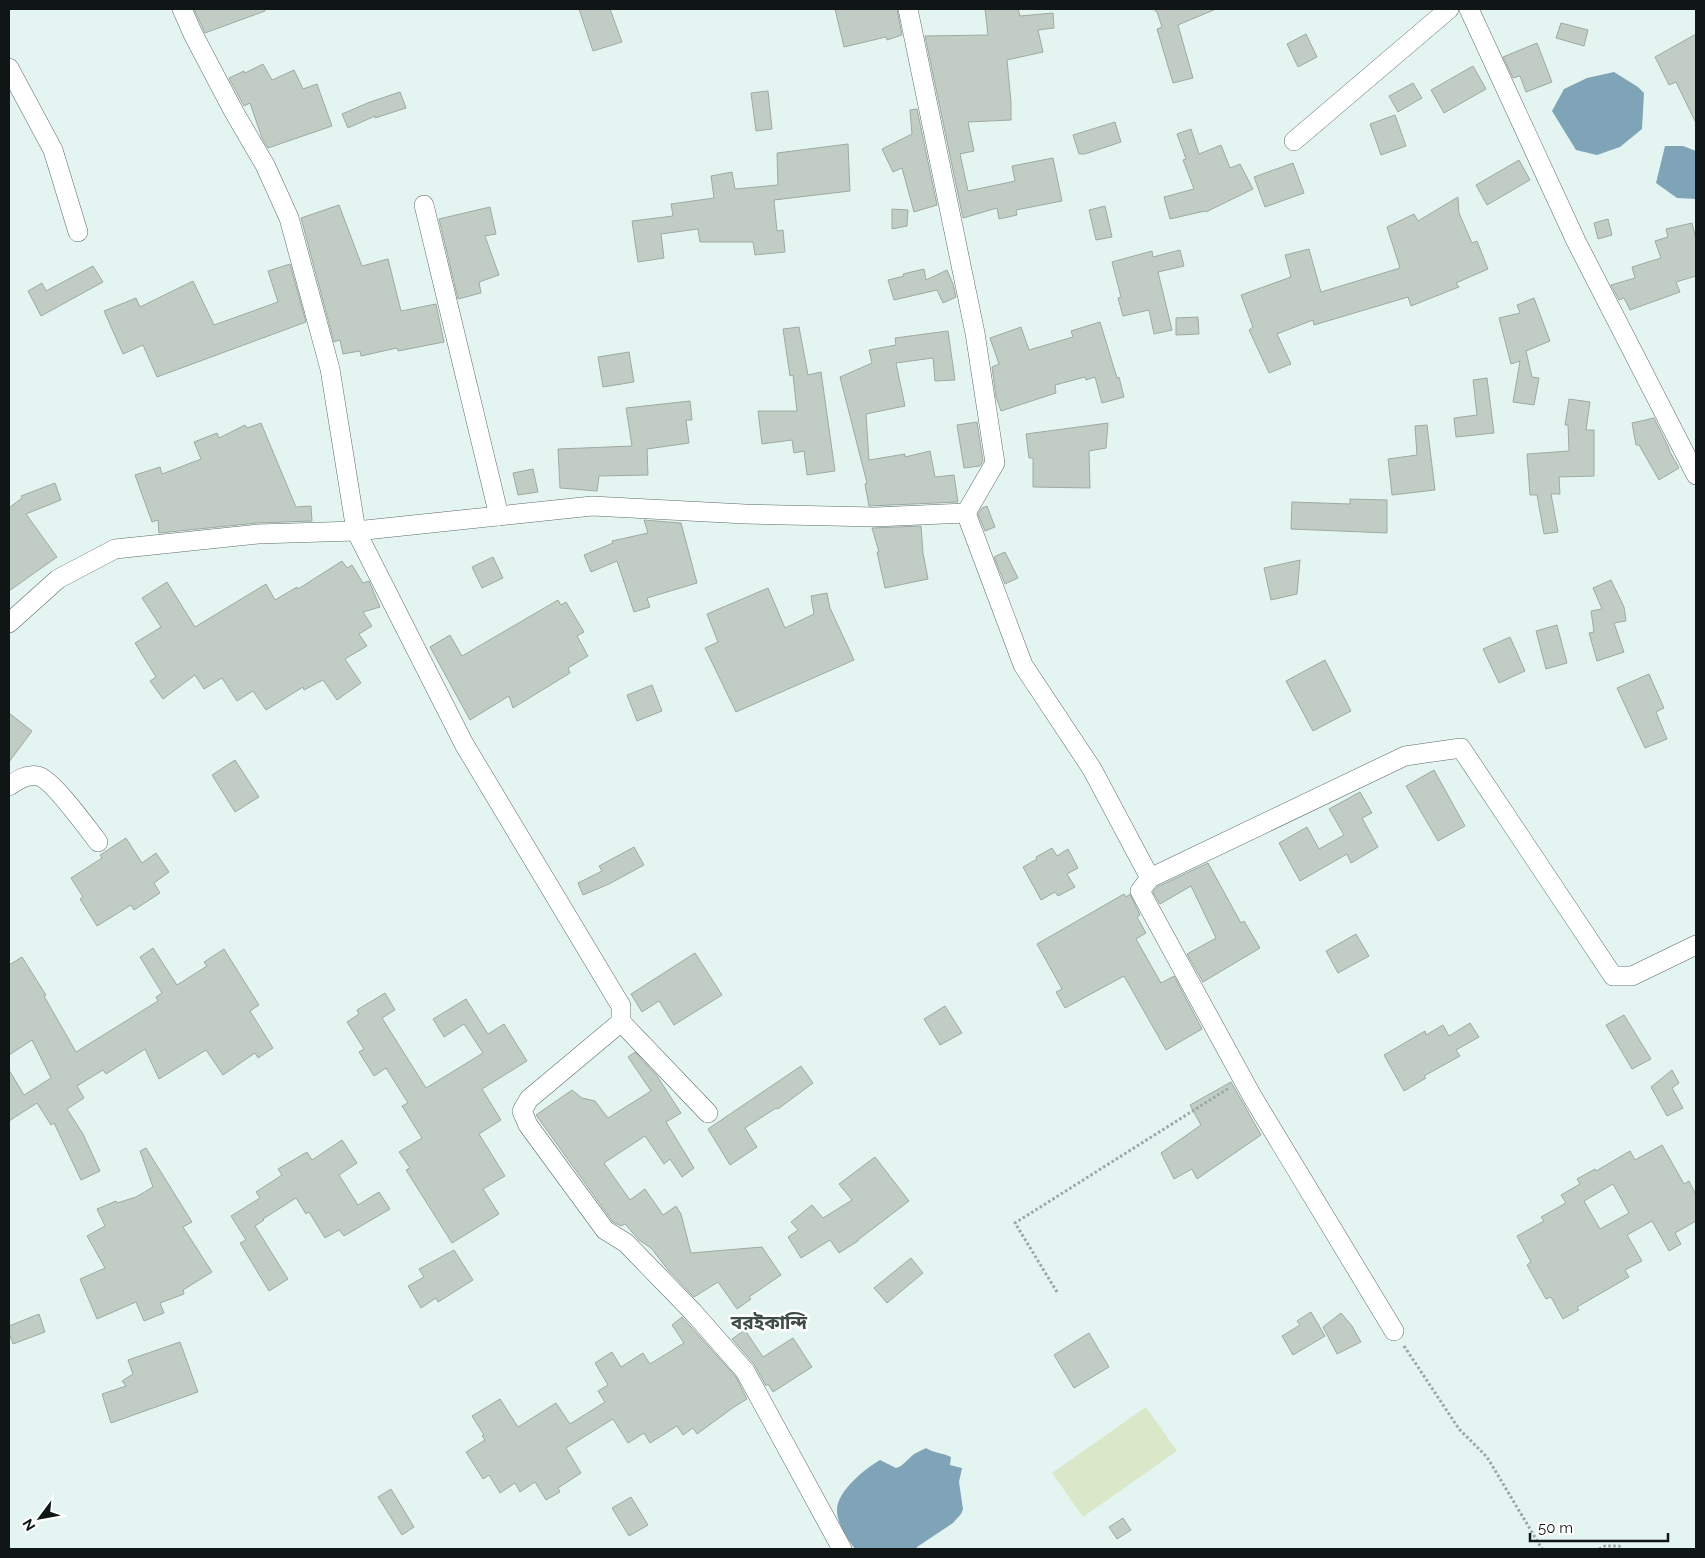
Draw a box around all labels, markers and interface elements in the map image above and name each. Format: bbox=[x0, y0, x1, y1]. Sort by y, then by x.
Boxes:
district label: বরইকান্দি bbox=[730, 1311, 807, 1333]
north arrow bbox=[15, 1493, 65, 1543]
scale bar bbox=[1530, 1510, 1668, 1542]
text: N bbox=[19, 1516, 39, 1534]
text: 50 m bbox=[1538, 1519, 1573, 1537]

